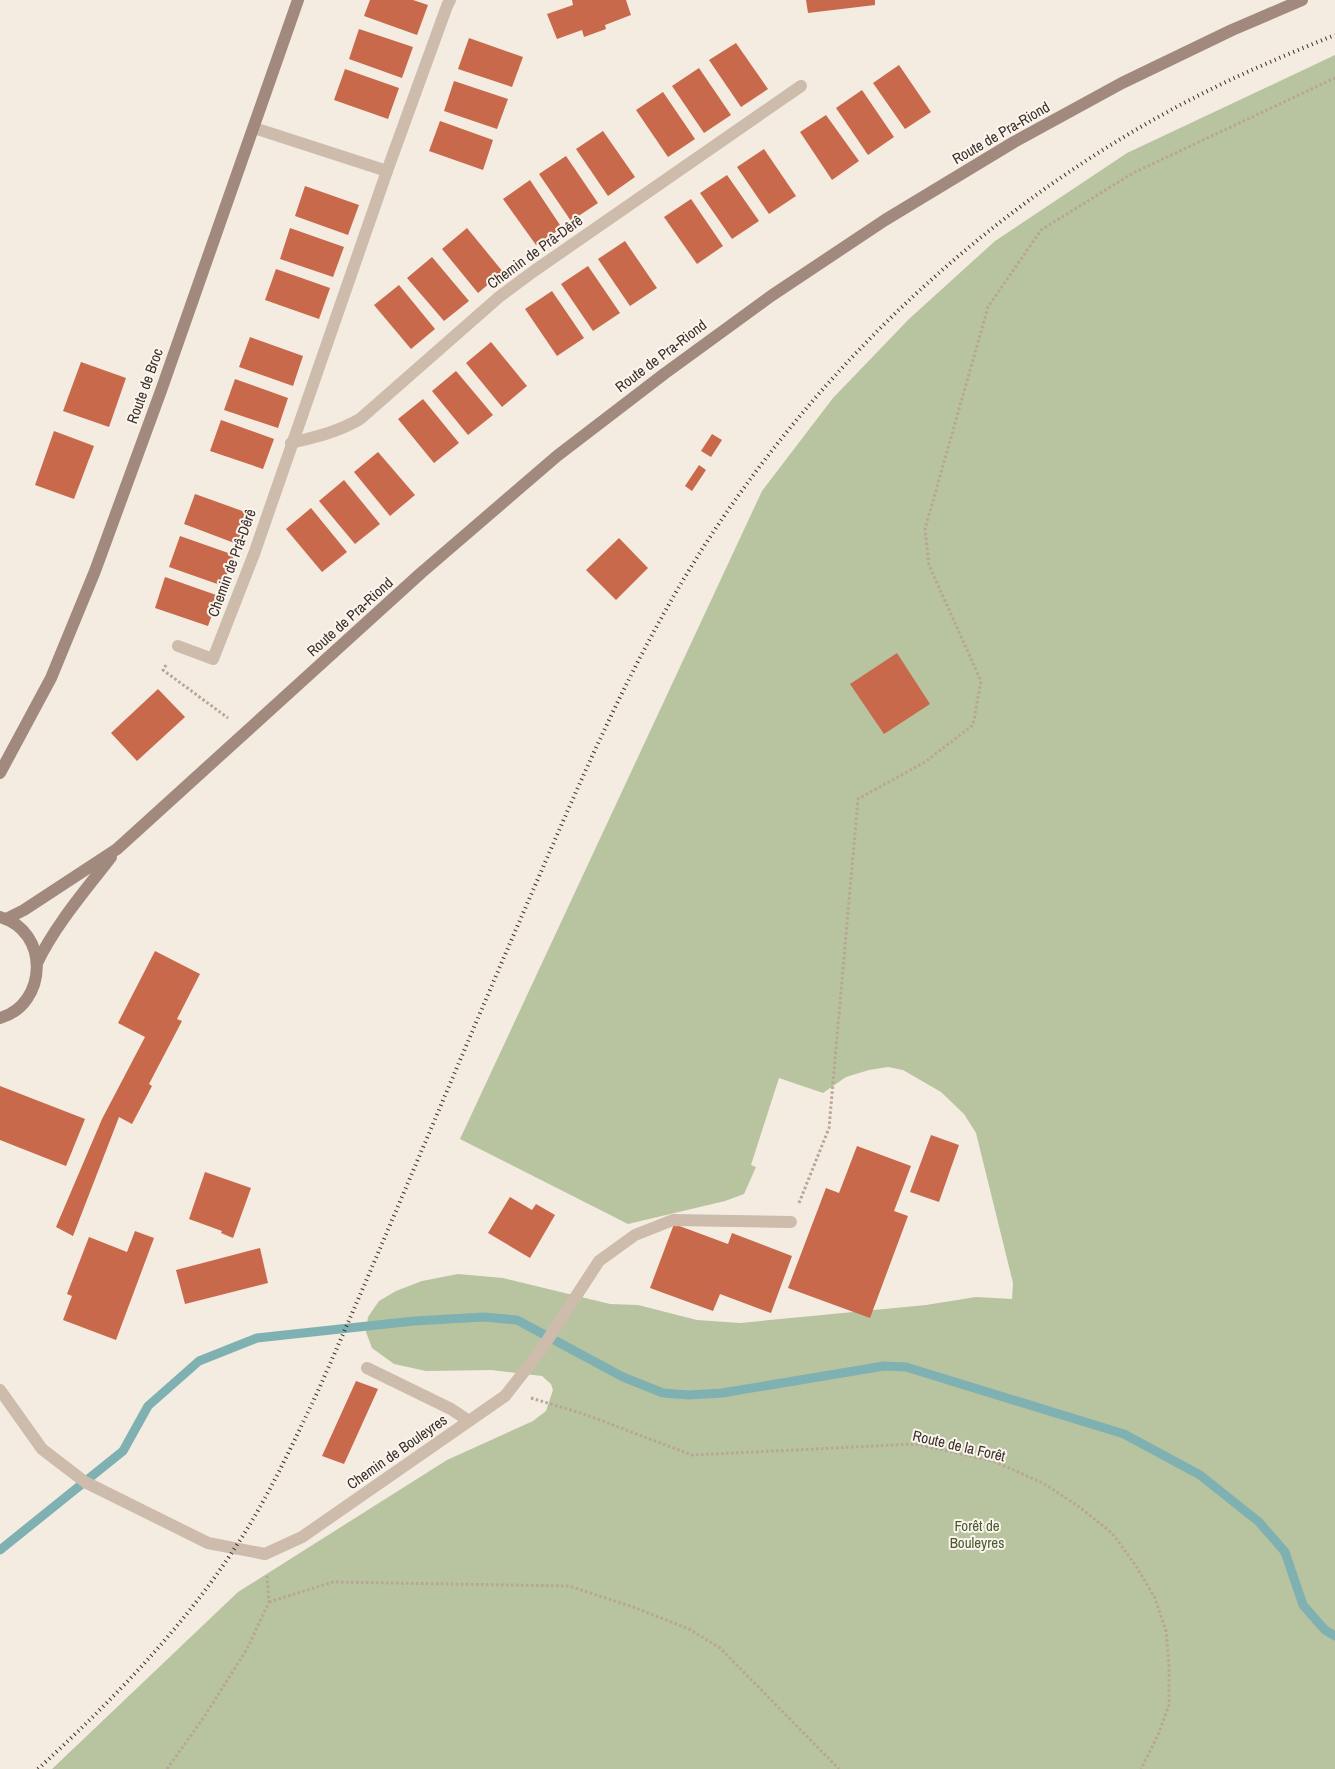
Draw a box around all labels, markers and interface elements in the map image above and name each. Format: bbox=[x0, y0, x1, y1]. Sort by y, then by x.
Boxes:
street label: Route de Pra-Riond bbox=[948, 96, 1053, 169]
street label: Chemin de Prâ-Dêrê bbox=[483, 210, 587, 293]
street label: Route de Pra-Riond bbox=[611, 314, 711, 397]
street label: Route de Broc bbox=[121, 345, 168, 426]
street label: Chemin de Prâ-Dêrê bbox=[202, 506, 261, 620]
street label: Route de Pra-Riond bbox=[302, 572, 397, 661]
street label: Chemin de Bouleyres bbox=[342, 1409, 451, 1494]
street label: Route de la Forêt bbox=[911, 1425, 1008, 1466]
park label: Forêt de Bouleyres bbox=[950, 1515, 1004, 1553]

